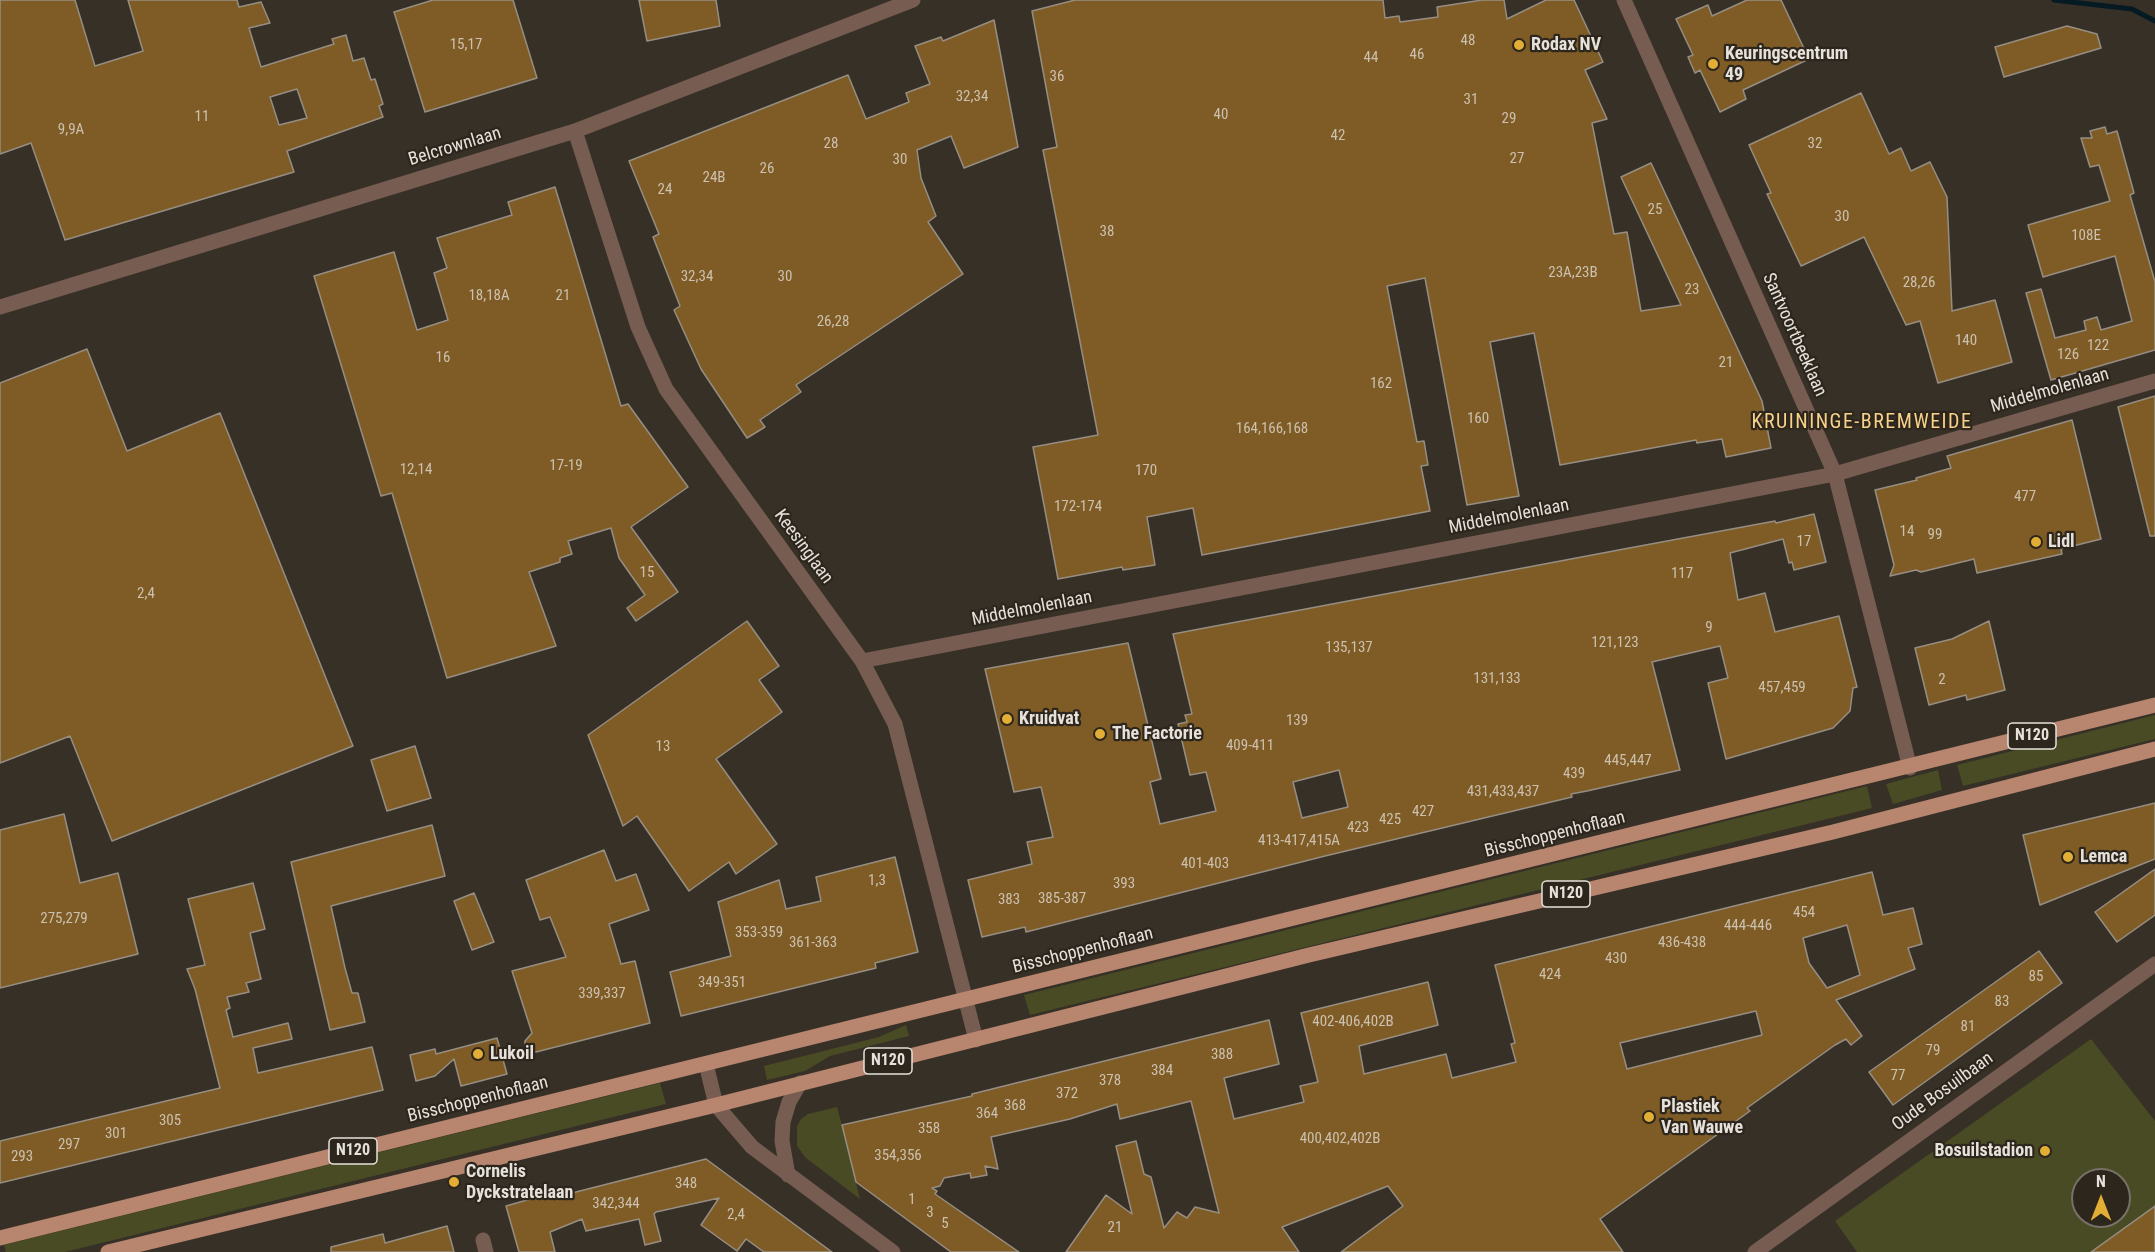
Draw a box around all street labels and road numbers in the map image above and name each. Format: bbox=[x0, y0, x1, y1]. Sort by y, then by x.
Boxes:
street label: Belcrownlaan bbox=[406, 123, 504, 171]
street label: Santvoortbeeklaan bbox=[1757, 270, 1831, 400]
street label: Middelmolenlaan bbox=[1988, 364, 2112, 418]
street label: Middelmolenlaan bbox=[1447, 495, 1571, 539]
street label: Keesinglaan bbox=[769, 506, 837, 588]
street label: Middelmolenlaan bbox=[970, 587, 1094, 631]
road number: N120 bbox=[2008, 723, 2056, 749]
street label: Bisschoppenhoflaan bbox=[1482, 807, 1628, 863]
road number: N120 bbox=[1542, 881, 1590, 907]
street label: Bisschoppenhoflaan bbox=[1010, 923, 1156, 979]
road number: N120 bbox=[864, 1048, 912, 1074]
street label: Oude Bosuilbaan bbox=[1888, 1048, 1998, 1136]
street label: Bisschoppenhoflaan bbox=[405, 1072, 551, 1128]
road number: N120 bbox=[329, 1138, 377, 1164]

